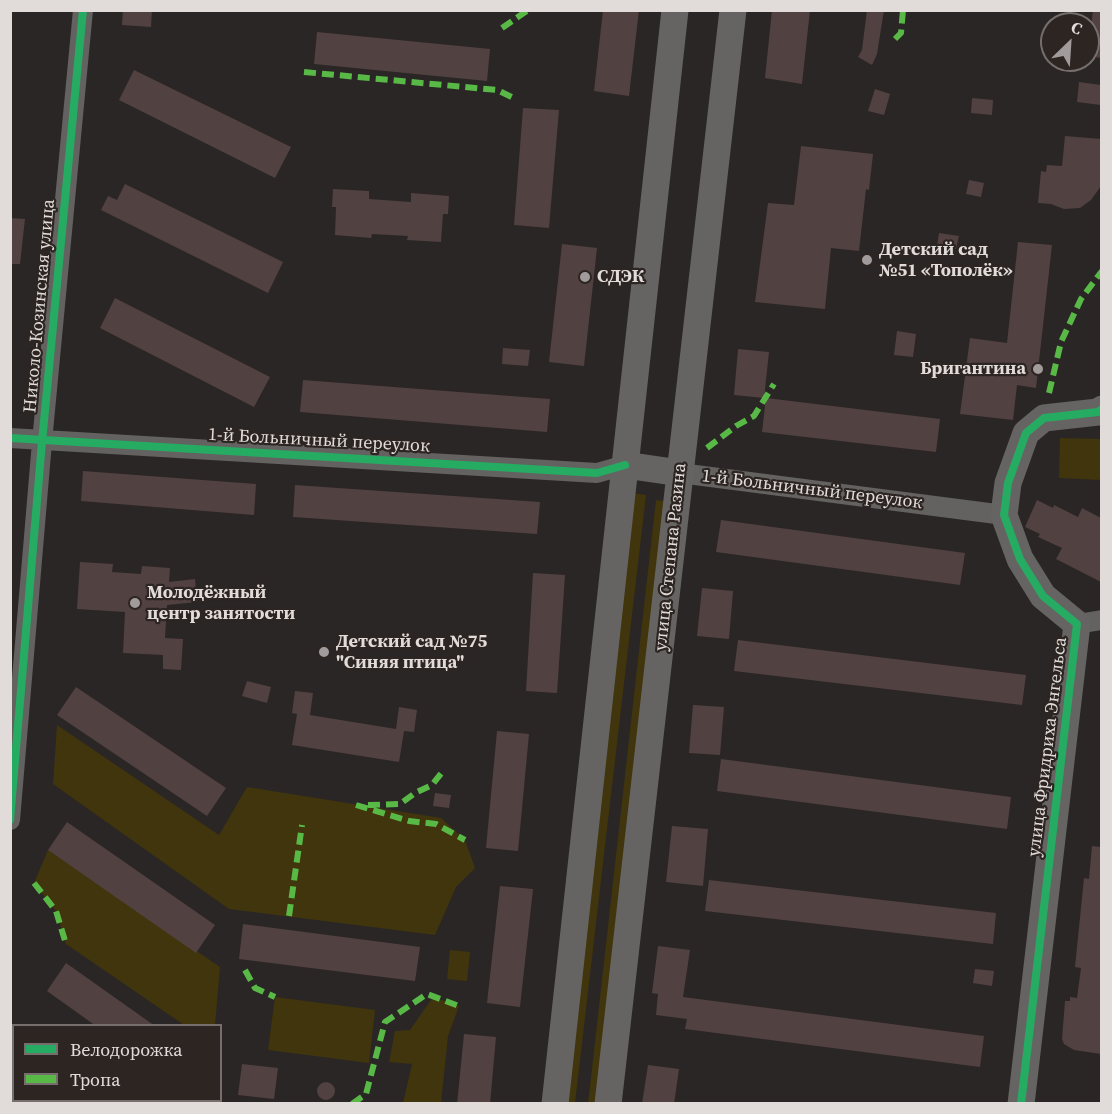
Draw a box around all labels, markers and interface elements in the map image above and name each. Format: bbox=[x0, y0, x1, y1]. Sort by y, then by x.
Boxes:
north arrow bbox=[1040, 12, 1100, 72]
text: С bbox=[1068, 15, 1086, 40]
street label: Николо-Козинская улица bbox=[20, 198, 60, 414]
place label: Детский сад №51 «Тополёк» bbox=[879, 239, 1013, 282]
marker: Детский сад №51 «Тополёк» bbox=[860, 253, 874, 267]
place label: СДЭК bbox=[597, 266, 644, 288]
marker: СДЭК bbox=[578, 270, 592, 284]
place label: Бригантина bbox=[920, 358, 1026, 380]
marker: Бригантина bbox=[1031, 362, 1045, 376]
street label: 1-й Больничный переулок bbox=[208, 424, 430, 458]
street label: улица Степана Разина bbox=[650, 462, 692, 652]
street label: 1-й Больничный переулок bbox=[700, 466, 924, 514]
place label: Молодёжный центр занятости bbox=[147, 582, 295, 624]
marker: Молодёжный центр занятости bbox=[128, 596, 142, 610]
place label: Детский сад №75 "Синяя птица" bbox=[336, 631, 487, 674]
street label: улица Фридриха Энгельса bbox=[1024, 636, 1072, 858]
marker: Детский сад №75 "Синяя птица" bbox=[317, 645, 331, 659]
legend bbox=[12, 1024, 222, 1102]
text: Велодорожка bbox=[70, 1037, 182, 1062]
text: Тропа bbox=[70, 1067, 120, 1092]

